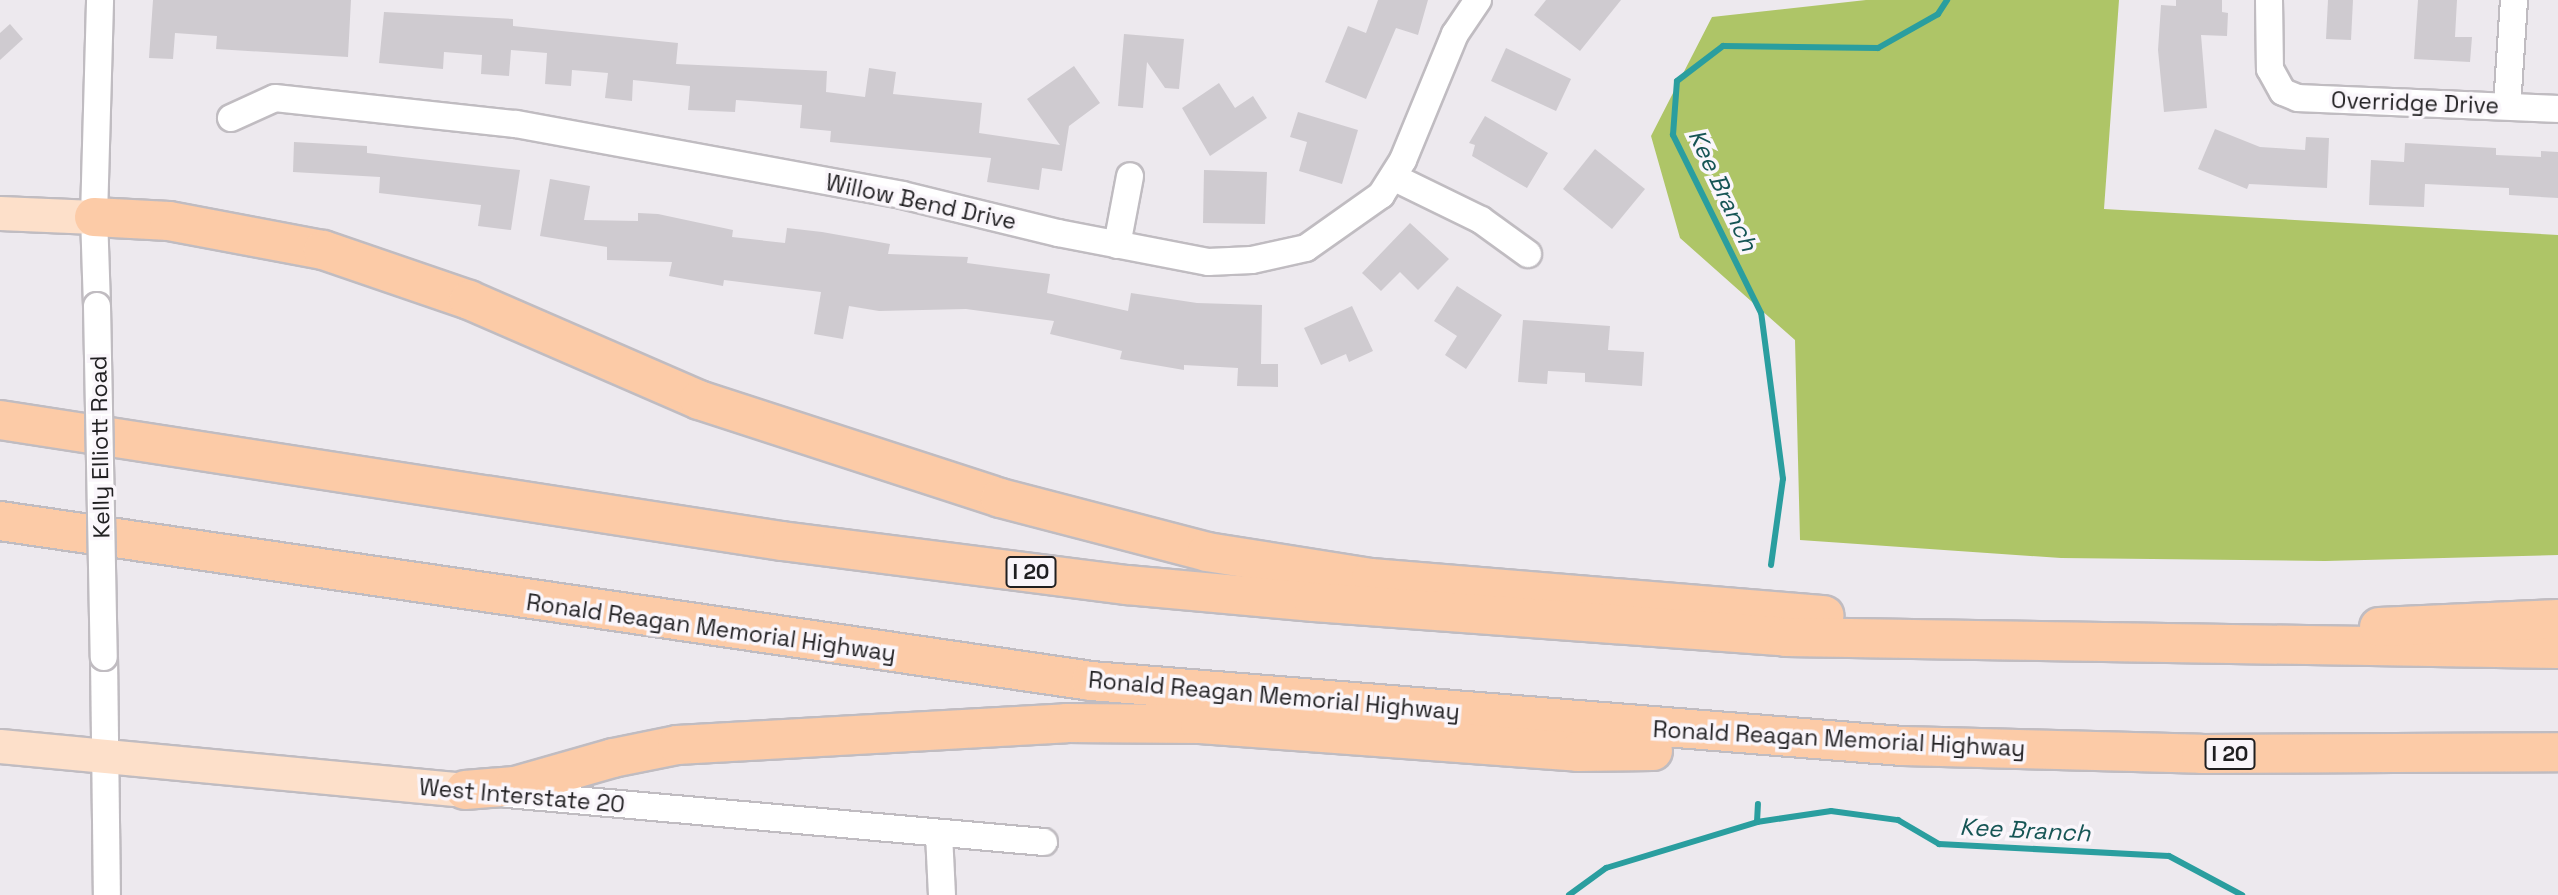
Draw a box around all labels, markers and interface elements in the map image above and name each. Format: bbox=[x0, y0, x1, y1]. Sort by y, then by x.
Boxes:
street label: Overridge Drive bbox=[2331, 86, 2499, 120]
water label: Kee Branch bbox=[1682, 125, 1764, 255]
street label: Willow Bend Drive bbox=[823, 168, 1019, 236]
street label: Kelly Elliott Road bbox=[85, 355, 115, 539]
road number: I 20 bbox=[1005, 554, 1057, 590]
street label: Ronald Reagan Memorial Highway bbox=[525, 588, 897, 668]
street label: Ronald Reagan Memorial Highway bbox=[1087, 666, 1461, 726]
street label: Ronald Reagan Memorial Highway bbox=[1652, 715, 2026, 763]
road number: I 20 bbox=[2204, 736, 2256, 772]
street label: West Interstate 20 bbox=[418, 773, 626, 819]
water label: Kee Branch bbox=[1959, 812, 2091, 848]

